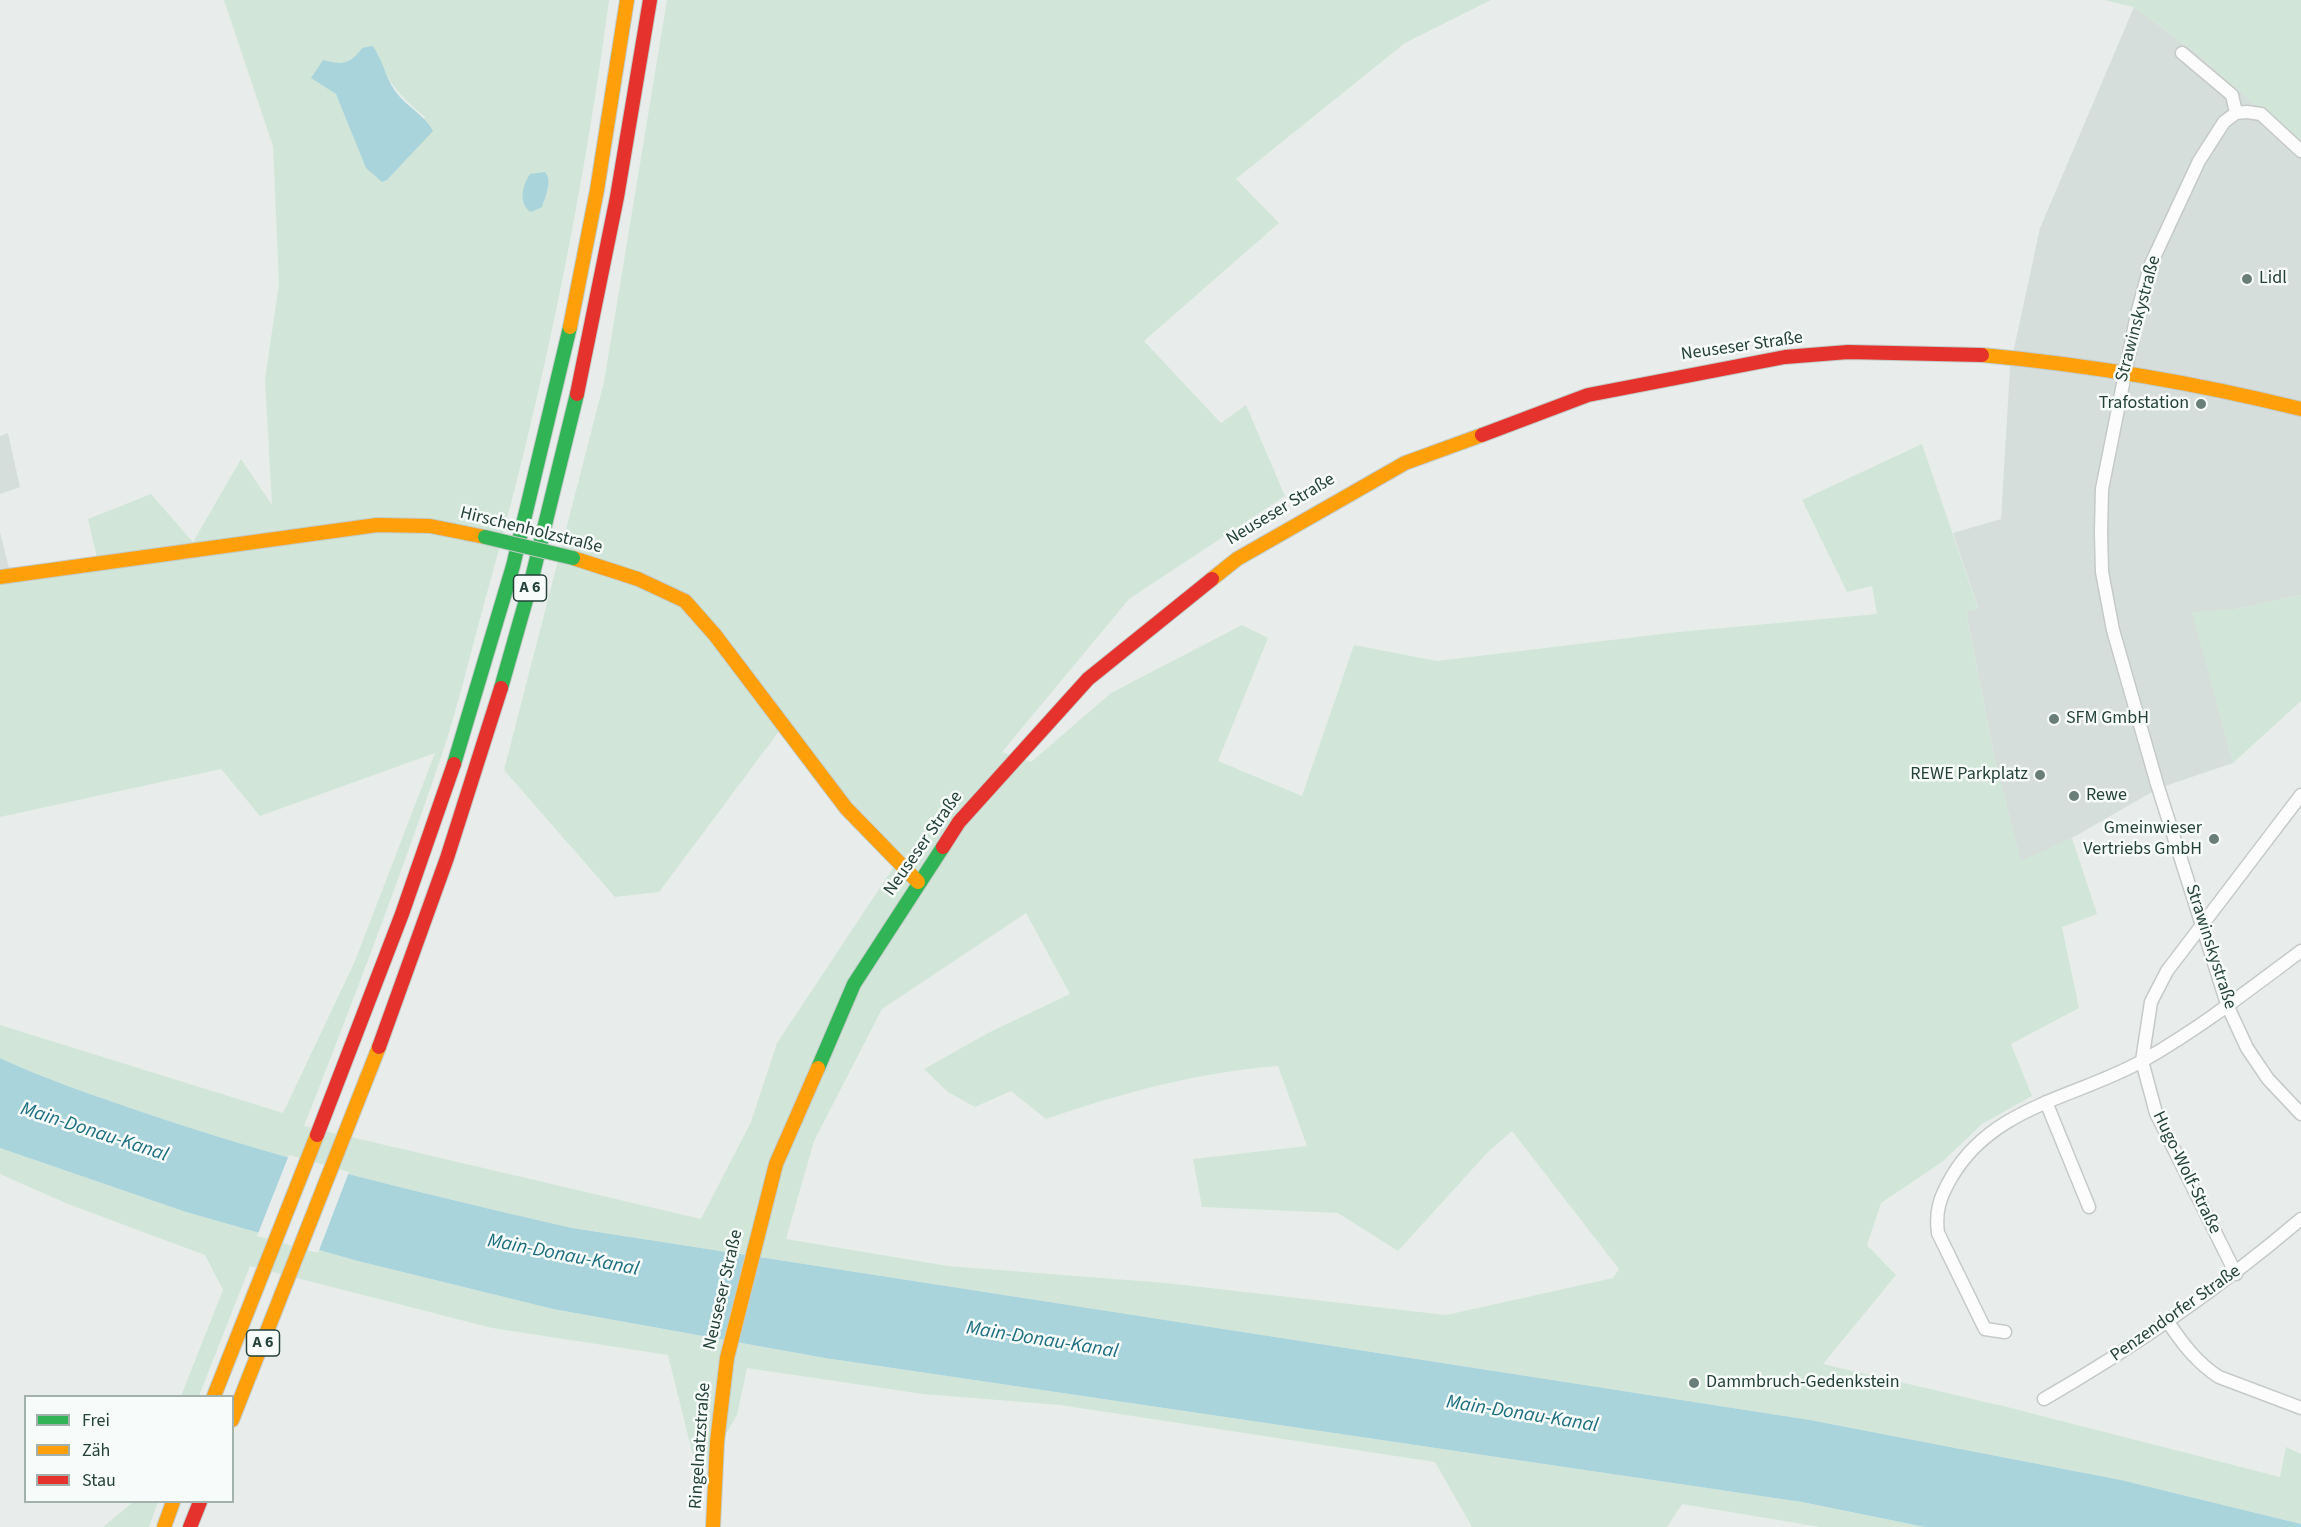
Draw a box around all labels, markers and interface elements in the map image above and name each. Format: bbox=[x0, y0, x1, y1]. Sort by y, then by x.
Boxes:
street label: Strawinskystraße bbox=[2112, 254, 2166, 384]
place label: Lidl bbox=[2259, 268, 2287, 290]
marker: Lidl bbox=[2240, 272, 2254, 286]
street label: Neuseser Straße bbox=[1680, 328, 1804, 366]
place label: Trafostation bbox=[2099, 393, 2189, 415]
marker: Trafostation bbox=[2194, 397, 2208, 411]
street label: Neuseser Straße bbox=[1223, 469, 1339, 551]
street label: Hirschenholzstraße bbox=[458, 503, 604, 559]
road number: A 6 bbox=[514, 575, 546, 601]
place label: SFM GmbH bbox=[2066, 708, 2149, 730]
marker: SFM GmbH bbox=[2047, 712, 2061, 726]
place label: REWE Parkplatz bbox=[1910, 764, 2028, 786]
marker: REWE Parkplatz bbox=[2033, 768, 2047, 782]
place label: Rewe bbox=[2086, 785, 2127, 807]
street label: Neuseser Straße bbox=[880, 788, 968, 900]
marker: Rewe bbox=[2067, 789, 2081, 803]
place label: Gmeinwieser Vertriebs GmbH bbox=[2083, 818, 2202, 860]
marker: Gmeinwieser Vertriebs GmbH bbox=[2207, 832, 2221, 846]
street label: Strawinskystraße bbox=[2180, 882, 2240, 1012]
water label: Main-Donau-Kanal bbox=[17, 1098, 171, 1168]
street label: Hugo-Wolf-Straße bbox=[2147, 1108, 2225, 1238]
street label: Neuseser Straße bbox=[700, 1228, 748, 1352]
water label: Main-Donau-Kanal bbox=[485, 1230, 641, 1282]
street label: Penzendorfer Straße bbox=[2107, 1261, 2245, 1367]
water label: Main-Donau-Kanal bbox=[964, 1317, 1120, 1365]
road number: A 6 bbox=[246, 1330, 280, 1356]
place label: Dammbruch-Gedenkstein bbox=[1706, 1372, 1900, 1394]
marker: Dammbruch-Gedenkstein bbox=[1687, 1376, 1701, 1390]
street label: Ringelnatzstraße bbox=[686, 1382, 716, 1510]
water label: Main-Donau-Kanal bbox=[1444, 1391, 1600, 1439]
legend bbox=[24, 1395, 234, 1503]
text: Frei bbox=[82, 1408, 110, 1433]
text: Zäh bbox=[82, 1438, 110, 1463]
text: Stau bbox=[82, 1468, 116, 1493]

